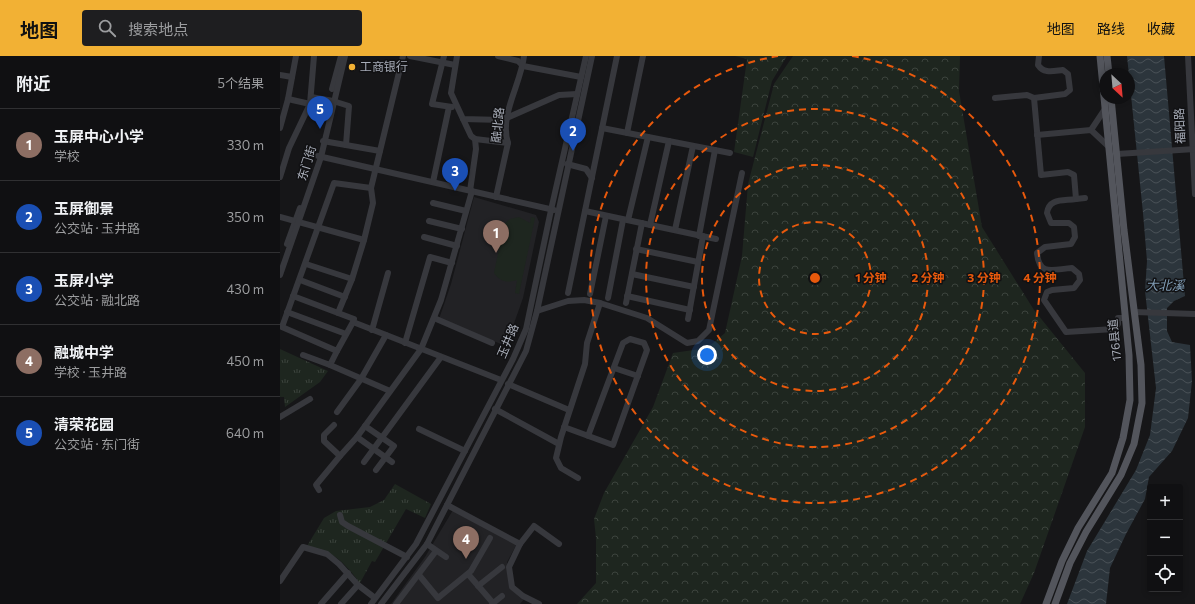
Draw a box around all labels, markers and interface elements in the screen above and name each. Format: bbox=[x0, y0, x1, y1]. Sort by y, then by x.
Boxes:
search box bbox=[82, 10, 362, 46]
icon: search bbox=[96, 17, 118, 39]
text: 地图 bbox=[20, 18, 58, 41]
text: 搜索地点 bbox=[128, 20, 188, 38]
text: 地图 bbox=[1047, 20, 1075, 37]
text: 路线 bbox=[1097, 20, 1125, 37]
text: 收藏 bbox=[1147, 20, 1175, 37]
place label: 工商银行 bbox=[360, 59, 408, 73]
marker: 工商银行 bbox=[347, 62, 357, 72]
north arrow bbox=[1099, 68, 1135, 104]
text: 附近 bbox=[16, 73, 50, 94]
text: 5个结果 bbox=[218, 75, 264, 91]
pin: 5 bbox=[307, 96, 333, 129]
street label: 融北路 bbox=[488, 106, 506, 144]
street label: 福阳路 bbox=[1171, 108, 1187, 144]
pin: 2 bbox=[560, 118, 586, 151]
text: 玉屏中心小学 bbox=[54, 127, 144, 145]
text: 1 bbox=[26, 137, 32, 153]
text: 330 m bbox=[227, 137, 264, 153]
street label: 东门街 bbox=[294, 143, 318, 182]
text: 学校 bbox=[54, 148, 80, 164]
pin: 3 bbox=[442, 158, 468, 191]
text: 玉屏御景 bbox=[54, 199, 114, 217]
text: 2 bbox=[25, 209, 33, 225]
text: 350 m bbox=[227, 209, 264, 225]
text: 公交站 · 玉井路 bbox=[54, 220, 140, 236]
pin: 1 bbox=[483, 220, 509, 253]
text: 1 分钟 bbox=[855, 270, 887, 284]
text: 2 分钟 bbox=[911, 270, 945, 284]
text: 3 分钟 bbox=[967, 270, 1001, 284]
text: 4 分钟 bbox=[1023, 270, 1057, 284]
text: 玉屏小学 bbox=[54, 271, 114, 289]
centre of rings bbox=[808, 271, 822, 285]
water label: 大北溪 bbox=[1145, 277, 1186, 293]
text: 3 bbox=[25, 281, 33, 297]
text: 430 m bbox=[226, 281, 264, 297]
text: 公交站 · 融北路 bbox=[54, 292, 140, 308]
street label: 176县道 bbox=[1105, 318, 1123, 362]
street label: 玉井路 bbox=[494, 321, 521, 360]
text: 融城中学 bbox=[54, 343, 114, 361]
your location bbox=[697, 345, 717, 365]
text: 4 bbox=[25, 353, 33, 369]
text: 450 m bbox=[226, 353, 264, 369]
text: 学校 · 玉井路 bbox=[54, 364, 127, 380]
text: 清荣花园 bbox=[54, 415, 114, 433]
text: 5 bbox=[25, 425, 33, 441]
text: 640 m bbox=[226, 425, 264, 441]
text: 公交站 · 东门街 bbox=[54, 436, 140, 452]
map controls bbox=[1147, 484, 1183, 592]
button: + bbox=[1147, 484, 1183, 520]
button: − bbox=[1147, 520, 1183, 556]
pin: 4 bbox=[453, 526, 479, 559]
button: locate bbox=[1147, 556, 1183, 592]

